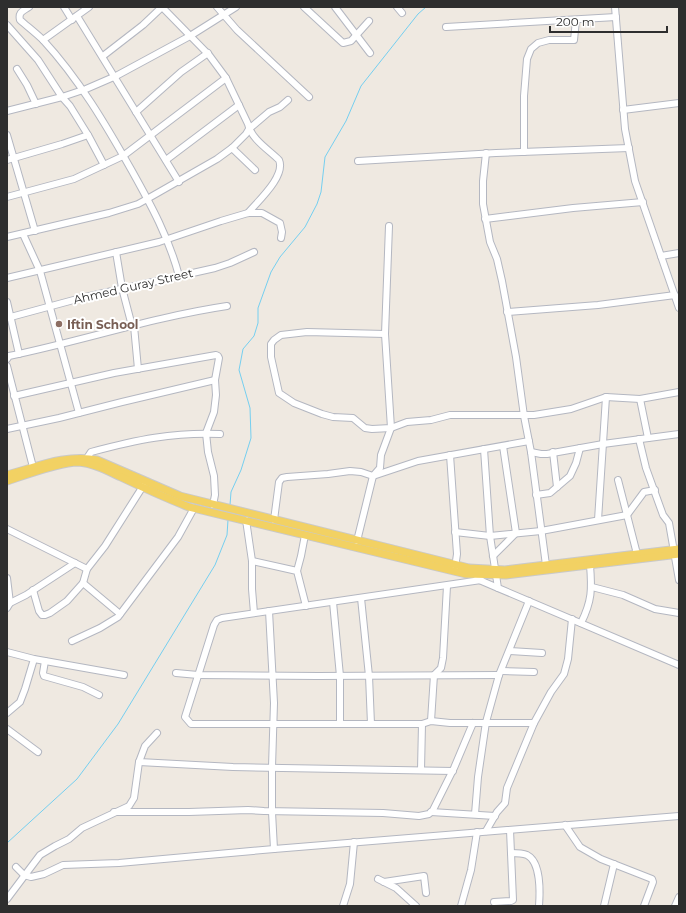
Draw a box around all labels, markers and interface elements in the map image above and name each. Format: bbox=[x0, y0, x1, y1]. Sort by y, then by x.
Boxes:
scale bar bbox=[550, 8, 667, 34]
text: 200 m bbox=[556, 14, 595, 29]
street label: Ahmed Guray Street bbox=[72, 265, 194, 307]
place label: Iftin School bbox=[67, 317, 138, 332]
marker: Iftin School bbox=[54, 319, 64, 329]

